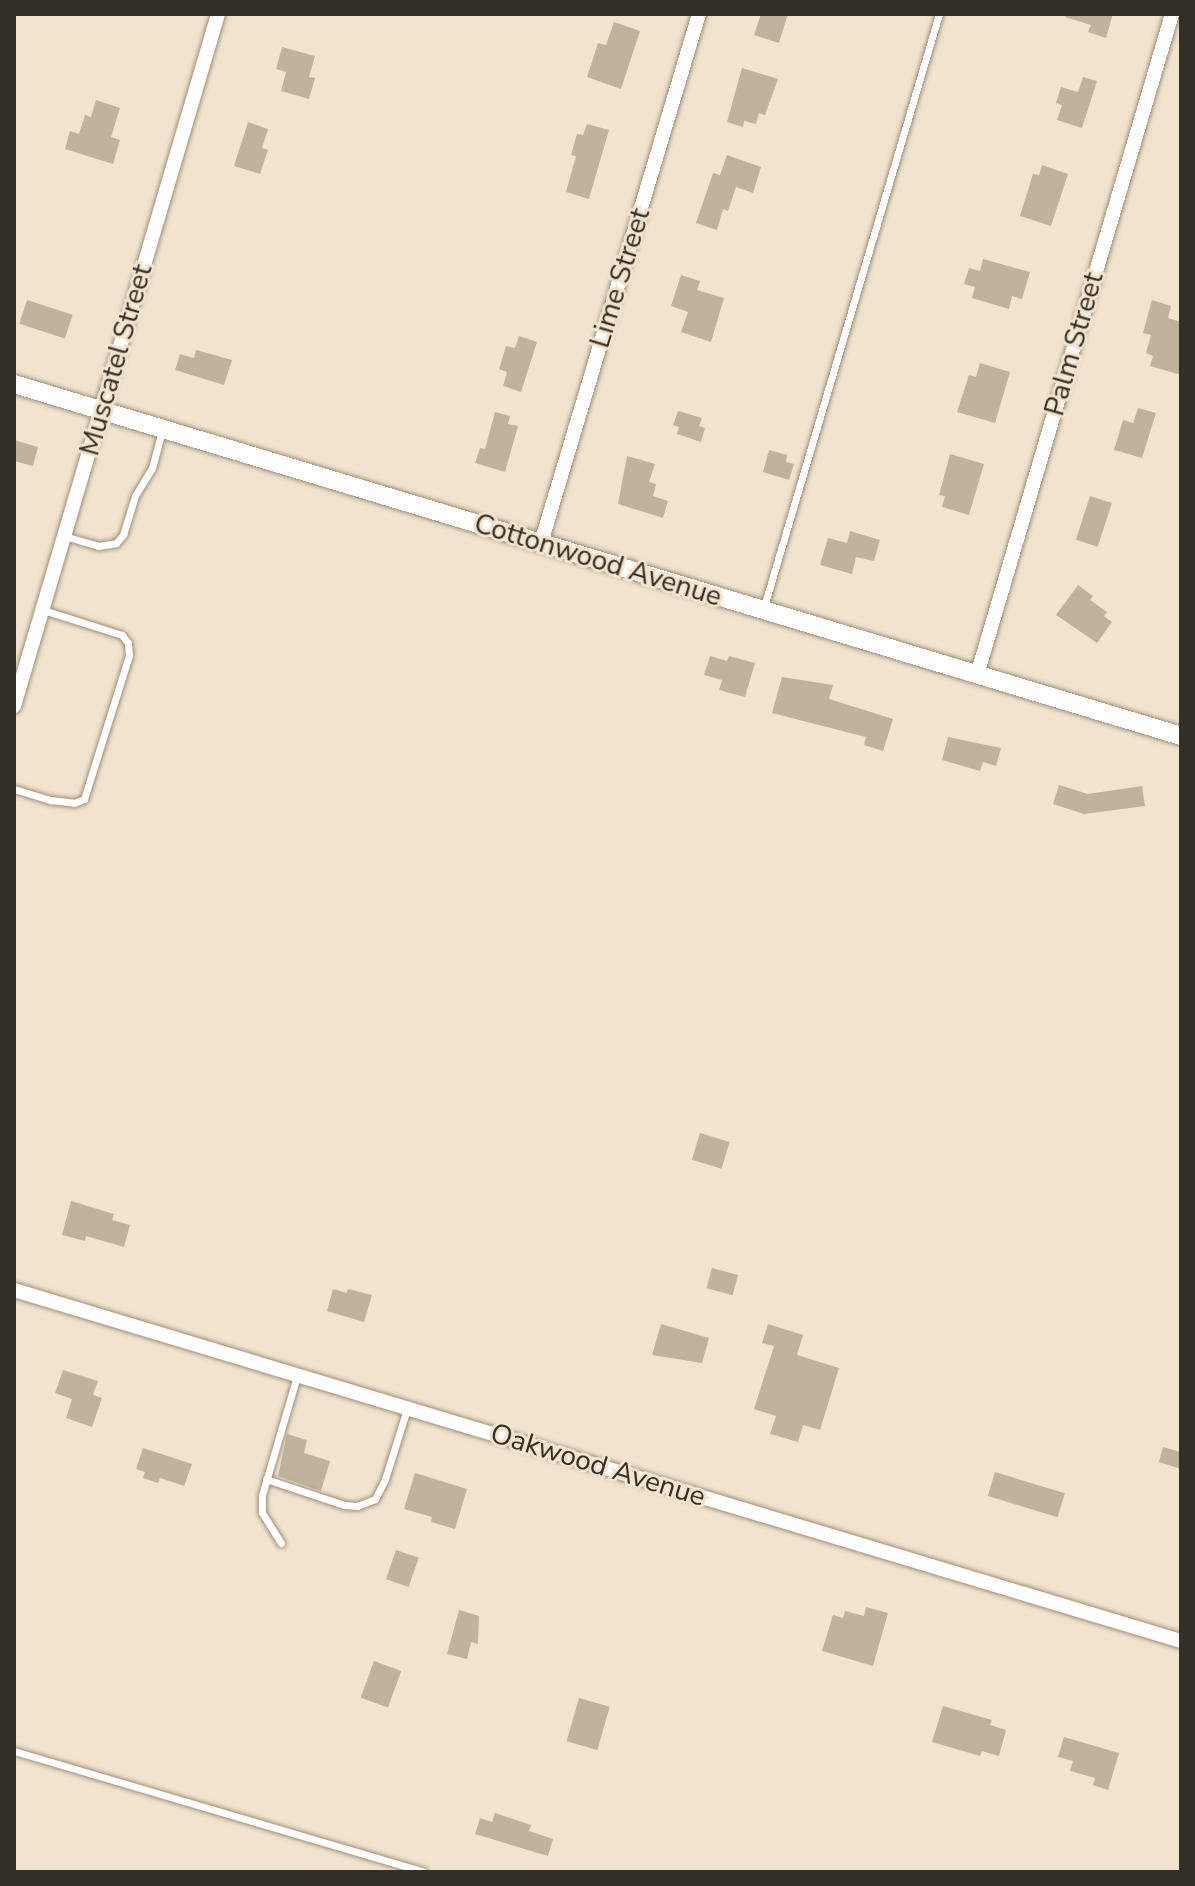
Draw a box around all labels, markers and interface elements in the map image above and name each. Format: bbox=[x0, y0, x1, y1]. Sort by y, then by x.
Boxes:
street label: Lime Street bbox=[583, 204, 657, 352]
street label: Muscatel Street bbox=[73, 261, 159, 459]
street label: Palm Street bbox=[1037, 268, 1111, 420]
street label: Cottonwood Avenue bbox=[470, 506, 726, 614]
street label: Oakwood Avenue bbox=[486, 1416, 710, 1514]

